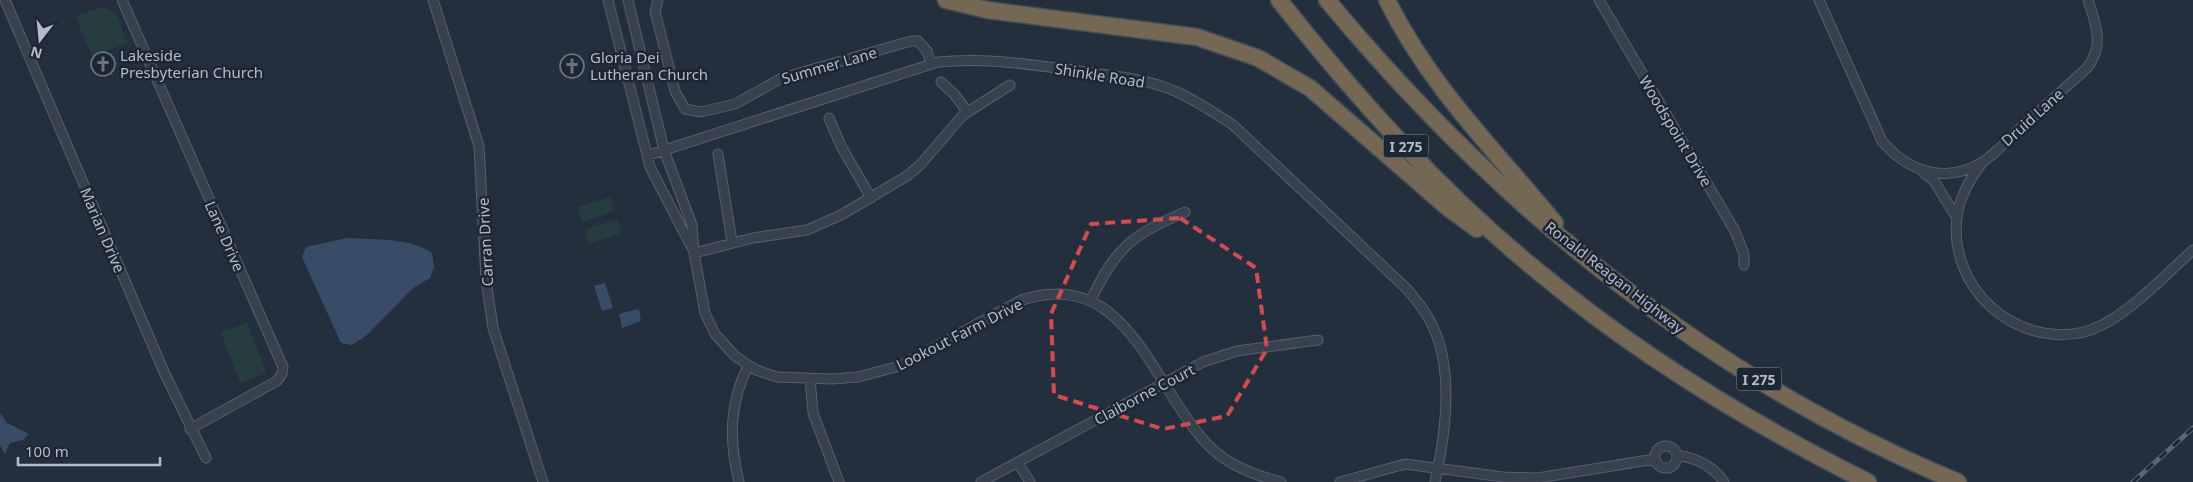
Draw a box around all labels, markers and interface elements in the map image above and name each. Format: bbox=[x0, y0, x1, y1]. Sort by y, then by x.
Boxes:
north arrow bbox=[15, 15, 65, 65]
text: N bbox=[28, 42, 44, 64]
street label: Summer Lane bbox=[779, 42, 879, 88]
place label: Lakeside Presbyterian Church bbox=[120, 45, 263, 82]
place label: Gloria Dei Lutheran Church bbox=[590, 47, 708, 84]
church icon: Lakeside Presbyterian Church bbox=[90, 51, 116, 77]
church icon: Gloria Dei Lutheran Church bbox=[559, 53, 585, 79]
street label: Shinkle Road bbox=[1054, 58, 1146, 92]
street label: Woodspoint Drive bbox=[1635, 72, 1717, 190]
street label: Druid Lane bbox=[1997, 84, 2067, 150]
road number: I 275 bbox=[1384, 134, 1428, 158]
street label: Marian Drive bbox=[76, 184, 130, 276]
street label: Carran Drive bbox=[473, 197, 497, 287]
street label: Lane Drive bbox=[201, 198, 249, 274]
street label: Ronald Reagan Highway bbox=[1541, 216, 1689, 338]
street label: Lookout Farm Drive bbox=[892, 294, 1026, 374]
street label: Claiborne Court bbox=[1090, 359, 1198, 429]
road number: I 275 bbox=[1736, 368, 1782, 390]
scale bar bbox=[18, 434, 160, 466]
text: 100 m bbox=[25, 441, 69, 461]

